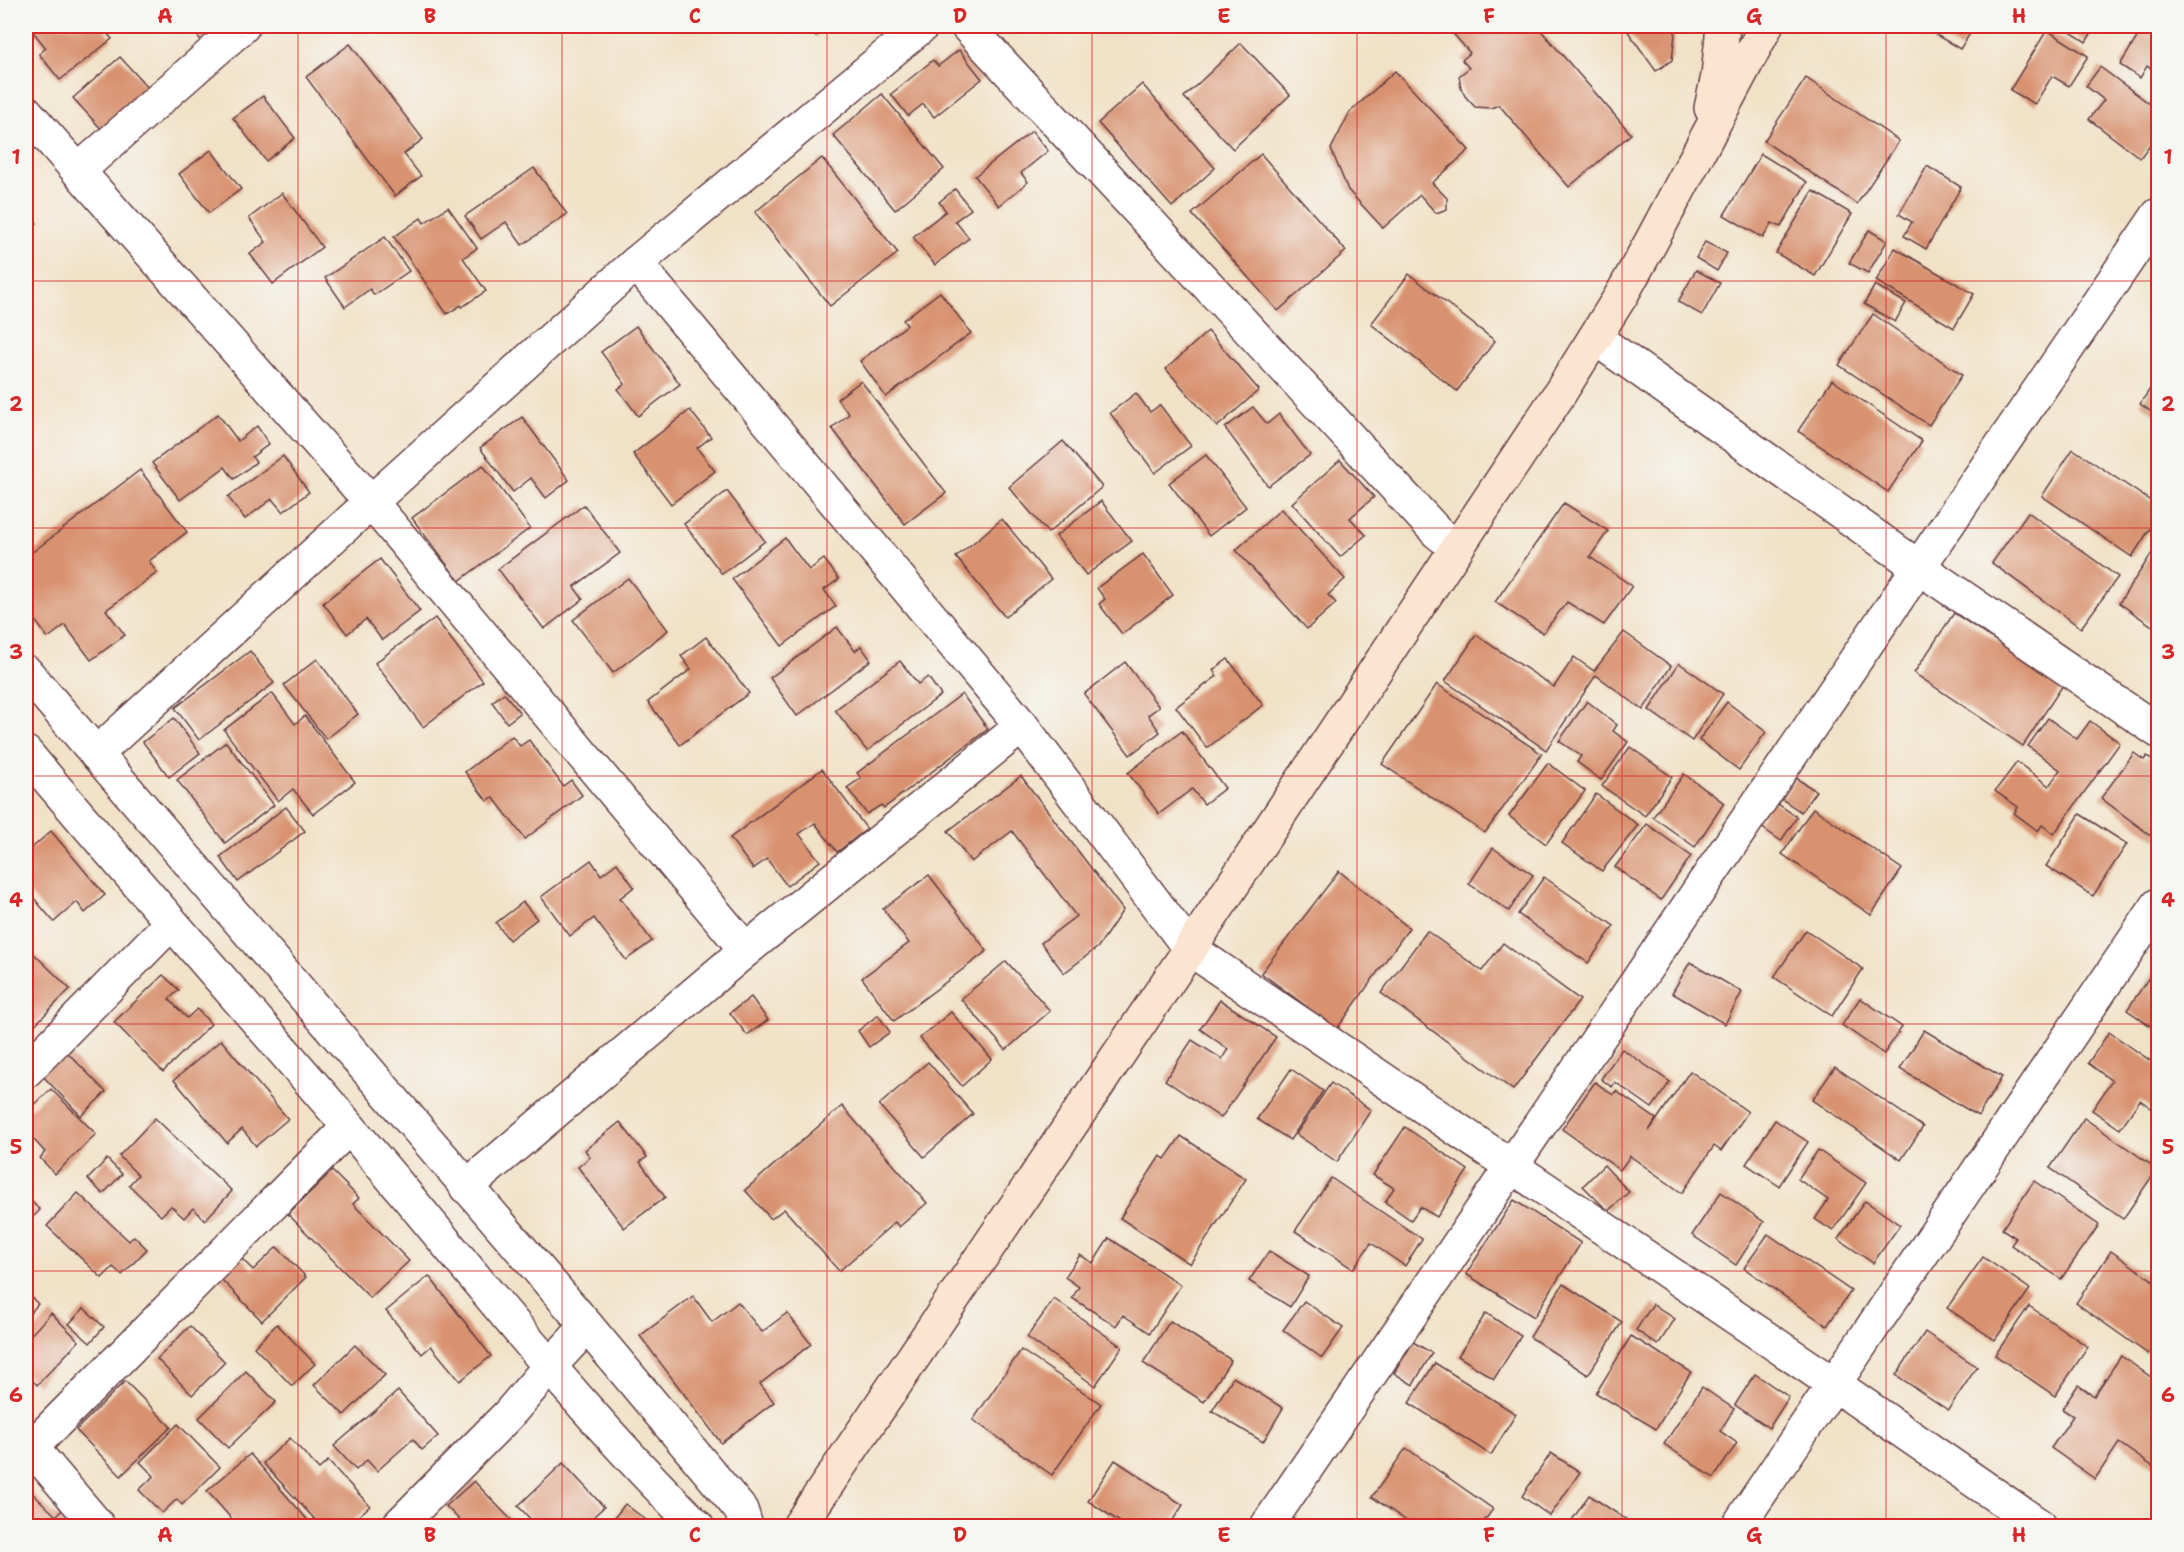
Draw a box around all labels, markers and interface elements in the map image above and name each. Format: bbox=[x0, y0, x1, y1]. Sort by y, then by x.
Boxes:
text: A bbox=[157, 3, 173, 29]
text: B bbox=[424, 3, 436, 29]
text: C bbox=[689, 3, 701, 29]
text: D bbox=[953, 3, 967, 29]
text: E bbox=[1217, 3, 1231, 29]
text: F bbox=[1483, 3, 1495, 29]
text: G bbox=[1746, 3, 1762, 29]
text: H bbox=[2012, 3, 2026, 29]
text: 1 bbox=[11, 144, 21, 170]
text: 1 bbox=[2163, 144, 2173, 170]
text: 2 bbox=[9, 391, 23, 417]
text: 2 bbox=[2161, 391, 2175, 417]
text: 3 bbox=[9, 639, 23, 665]
text: 3 bbox=[2161, 639, 2175, 665]
text: 4 bbox=[9, 887, 23, 913]
text: 4 bbox=[2161, 887, 2175, 913]
text: 5 bbox=[10, 1134, 22, 1160]
text: 5 bbox=[2162, 1134, 2174, 1160]
text: 6 bbox=[9, 1382, 23, 1408]
text: 6 bbox=[2161, 1382, 2175, 1408]
text: A bbox=[157, 1522, 173, 1548]
text: B bbox=[424, 1522, 436, 1548]
text: C bbox=[689, 1522, 701, 1548]
text: D bbox=[953, 1522, 967, 1548]
text: E bbox=[1217, 1522, 1231, 1548]
text: F bbox=[1483, 1522, 1495, 1548]
text: G bbox=[1746, 1522, 1762, 1548]
text: H bbox=[2012, 1522, 2026, 1548]

